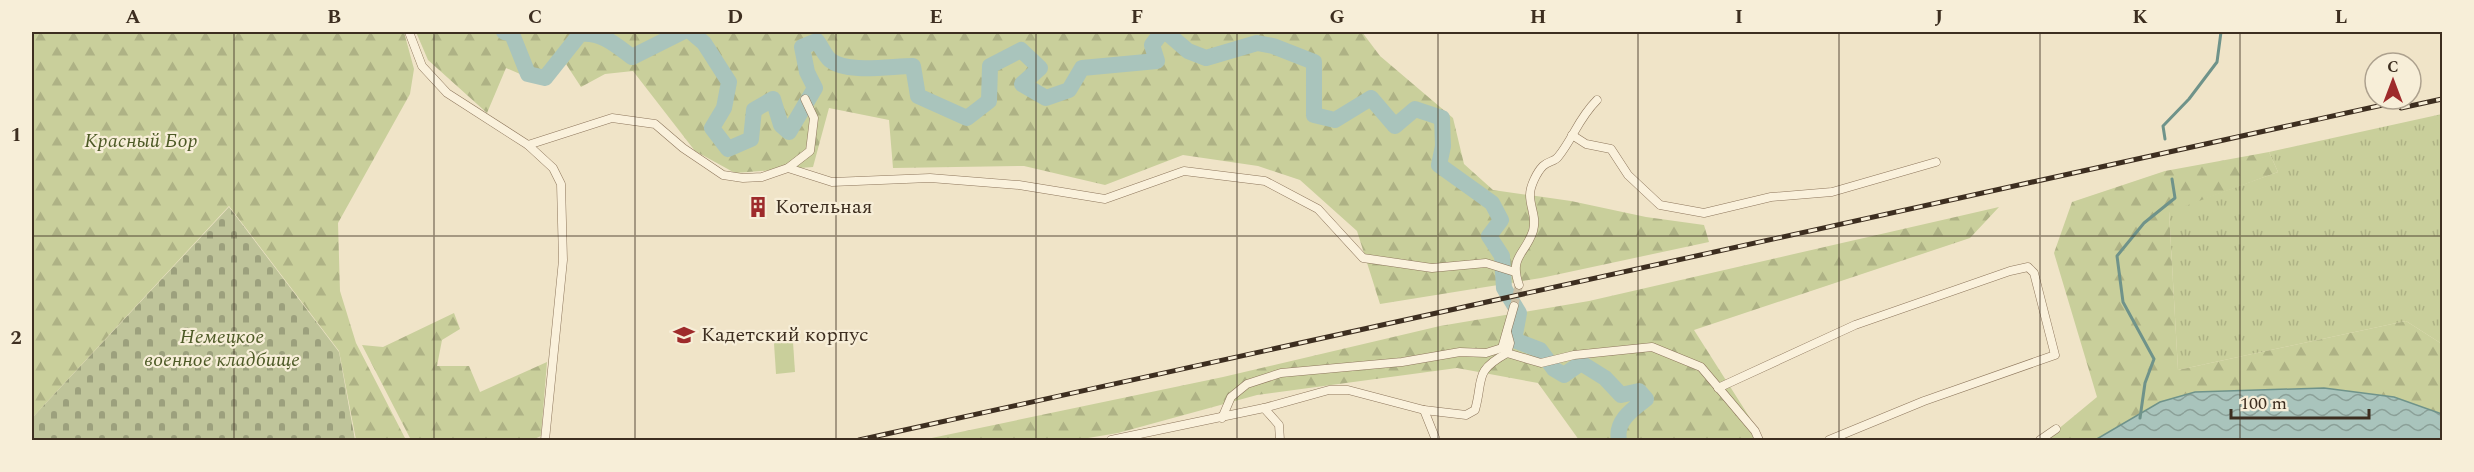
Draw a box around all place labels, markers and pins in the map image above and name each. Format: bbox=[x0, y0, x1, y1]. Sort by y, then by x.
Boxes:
place label: Котельная bbox=[775, 192, 872, 222]
building icon: Котельная bbox=[746, 195, 770, 219]
place label: Кадетский корпус bbox=[701, 320, 869, 350]
school or university icon: Кадетский корпус bbox=[672, 323, 696, 347]

